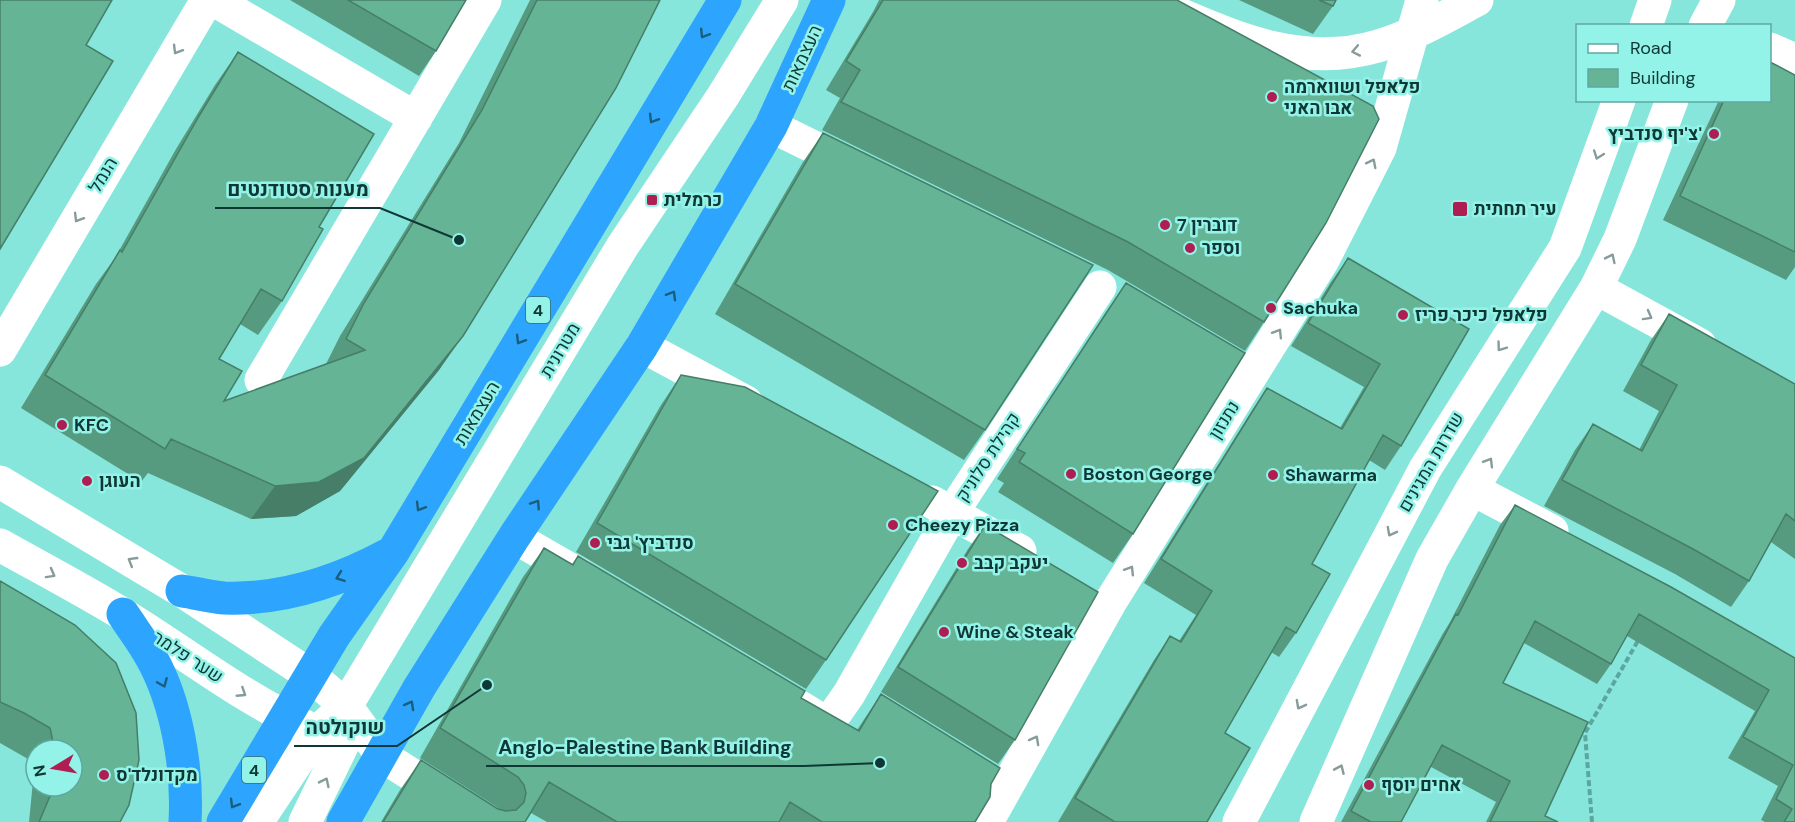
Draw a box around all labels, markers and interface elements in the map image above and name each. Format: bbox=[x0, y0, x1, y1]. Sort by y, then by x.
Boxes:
street label: העצמאות bbox=[776, 21, 828, 95]
legend bbox=[1576, 24, 1771, 102]
one-way arrow bbox=[700, 28, 712, 38]
text: Road bbox=[1630, 36, 1672, 60]
one-way arrow bbox=[173, 44, 184, 54]
one-way arrow bbox=[1351, 44, 1361, 57]
text: Building bbox=[1630, 66, 1695, 90]
place label: פלאפל ושווארמה אבו האני bbox=[1284, 75, 1420, 120]
marker: פלאפל ושווארמה אבו האני bbox=[1265, 90, 1279, 104]
one-way arrow bbox=[649, 113, 660, 123]
place label: צ'יף סנדביץ' bbox=[1608, 122, 1702, 146]
marker: צ'יף סנדביץ' bbox=[1707, 127, 1721, 141]
one-way arrow bbox=[1593, 150, 1606, 160]
street label: הנמל bbox=[83, 153, 123, 197]
one-way arrow bbox=[1365, 158, 1377, 169]
callout: מענות סטודנטים bbox=[215, 170, 380, 208]
text: מענות סטודנטים bbox=[227, 176, 369, 202]
place label: כרמלית bbox=[664, 188, 722, 212]
marker: כרמלית bbox=[645, 193, 659, 207]
place label: עיר תחתית bbox=[1474, 197, 1557, 221]
marker: עיר תחתית bbox=[1451, 200, 1469, 218]
one-way arrow bbox=[74, 212, 85, 222]
place label: דוברין 7 bbox=[1177, 213, 1237, 237]
marker: דוברין 7 bbox=[1158, 218, 1172, 232]
place label: וספר bbox=[1202, 236, 1240, 260]
marker: וספר bbox=[1183, 241, 1197, 255]
one-way arrow bbox=[1604, 254, 1615, 265]
one-way arrow bbox=[664, 291, 676, 301]
place label: Sachuka bbox=[1283, 296, 1358, 320]
road number: 4 bbox=[526, 297, 550, 323]
marker: Sachuka bbox=[1264, 301, 1278, 315]
place label: פלאפל כיכר פריז bbox=[1415, 303, 1548, 327]
marker: פלאפל כיכר פריז bbox=[1396, 308, 1410, 322]
one-way arrow bbox=[1641, 309, 1652, 320]
street label: מטרונית bbox=[534, 318, 586, 382]
one-way arrow bbox=[1270, 329, 1282, 339]
one-way arrow bbox=[516, 334, 528, 344]
one-way arrow bbox=[1498, 340, 1509, 351]
street label: העצמאות bbox=[449, 377, 505, 449]
street label: נתנזון bbox=[1203, 396, 1245, 444]
street label: קהילת סלוניק bbox=[950, 408, 1026, 506]
street label: שדרות המגינים bbox=[1393, 408, 1469, 516]
place label: KFC bbox=[74, 413, 109, 437]
marker: KFC bbox=[55, 418, 69, 432]
one-way arrow bbox=[1482, 458, 1494, 468]
place label: Boston George bbox=[1083, 462, 1213, 486]
place label: Shawarma bbox=[1285, 463, 1377, 487]
marker: Boston George bbox=[1064, 467, 1078, 481]
marker: Shawarma bbox=[1266, 468, 1280, 482]
place label: העוגן bbox=[99, 469, 141, 493]
marker: העוגן bbox=[80, 474, 94, 488]
one-way arrow bbox=[529, 500, 540, 511]
one-way arrow bbox=[416, 501, 427, 511]
place label: Cheezy Pizza bbox=[905, 513, 1019, 537]
marker: Cheezy Pizza bbox=[886, 518, 900, 532]
one-way arrow bbox=[1387, 526, 1398, 537]
place label: סנדביץ' גבי bbox=[607, 531, 694, 555]
marker: סנדביץ' גבי bbox=[588, 536, 602, 550]
place label: יעקב קבב bbox=[974, 551, 1048, 575]
marker: יעקב קבב bbox=[955, 556, 969, 570]
one-way arrow bbox=[128, 557, 138, 569]
one-way arrow bbox=[1123, 566, 1135, 576]
one-way arrow bbox=[45, 567, 55, 578]
one-way arrow bbox=[335, 570, 346, 582]
place label: Wine & Steak bbox=[956, 620, 1075, 644]
street label: שער פלמר bbox=[148, 625, 228, 689]
marker: Wine & Steak bbox=[937, 625, 951, 639]
one-way arrow bbox=[156, 677, 168, 688]
one-way arrow bbox=[235, 686, 246, 697]
one-way arrow bbox=[1296, 698, 1307, 709]
one-way arrow bbox=[403, 701, 414, 711]
callout: שוקולטה bbox=[294, 708, 397, 746]
text: שוקולטה bbox=[306, 714, 384, 740]
callout: Anglo-Palestine Bank Building bbox=[486, 728, 804, 766]
text: Anglo-Palestine Bank Building bbox=[498, 734, 792, 760]
one-way arrow bbox=[1028, 736, 1039, 746]
north arrow bbox=[24, 738, 84, 798]
road number: 4 bbox=[242, 757, 266, 783]
text: N bbox=[28, 763, 51, 778]
place label: מקדונלד'ס bbox=[116, 763, 198, 787]
one-way arrow bbox=[1332, 764, 1344, 775]
marker: מקדונלד'ס bbox=[97, 768, 111, 782]
place label: אחים יוסף bbox=[1381, 773, 1461, 797]
one-way arrow bbox=[318, 778, 330, 789]
marker: אחים יוסף bbox=[1362, 778, 1376, 792]
one-way arrow bbox=[229, 798, 241, 808]

